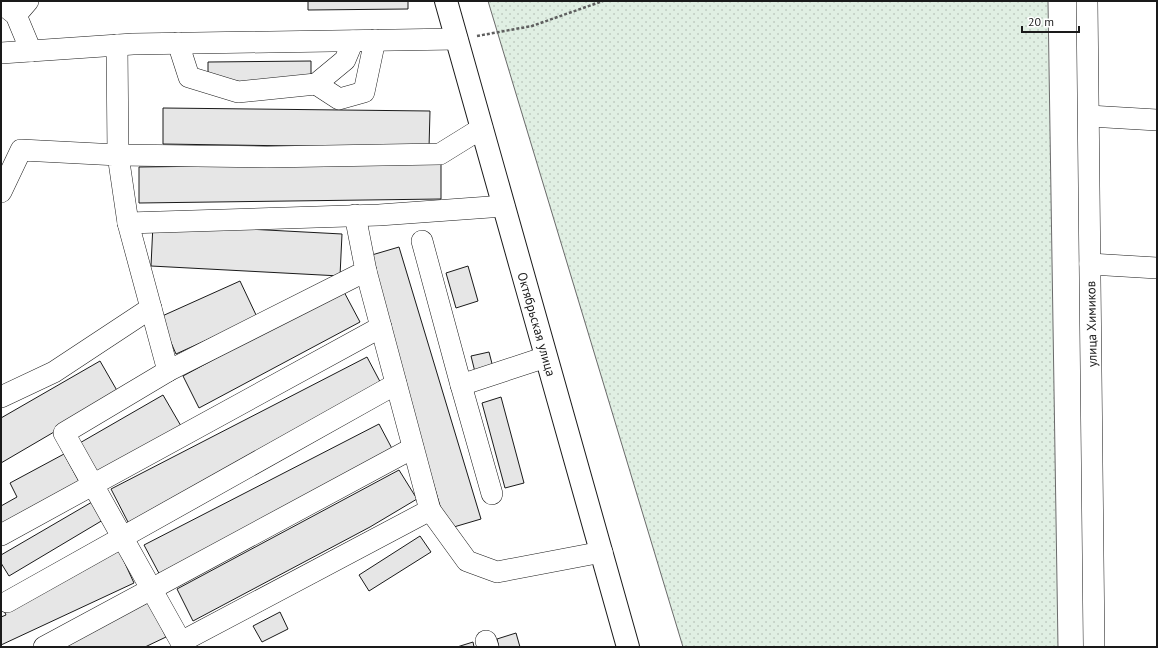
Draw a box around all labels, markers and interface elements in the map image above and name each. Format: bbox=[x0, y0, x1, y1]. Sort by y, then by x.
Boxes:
scale bar bbox=[1022, 8, 1079, 34]
text: 20 m bbox=[1028, 14, 1054, 29]
street label: Октябрьская улица bbox=[514, 270, 560, 378]
street label: улица Химиков bbox=[1082, 281, 1101, 367]

